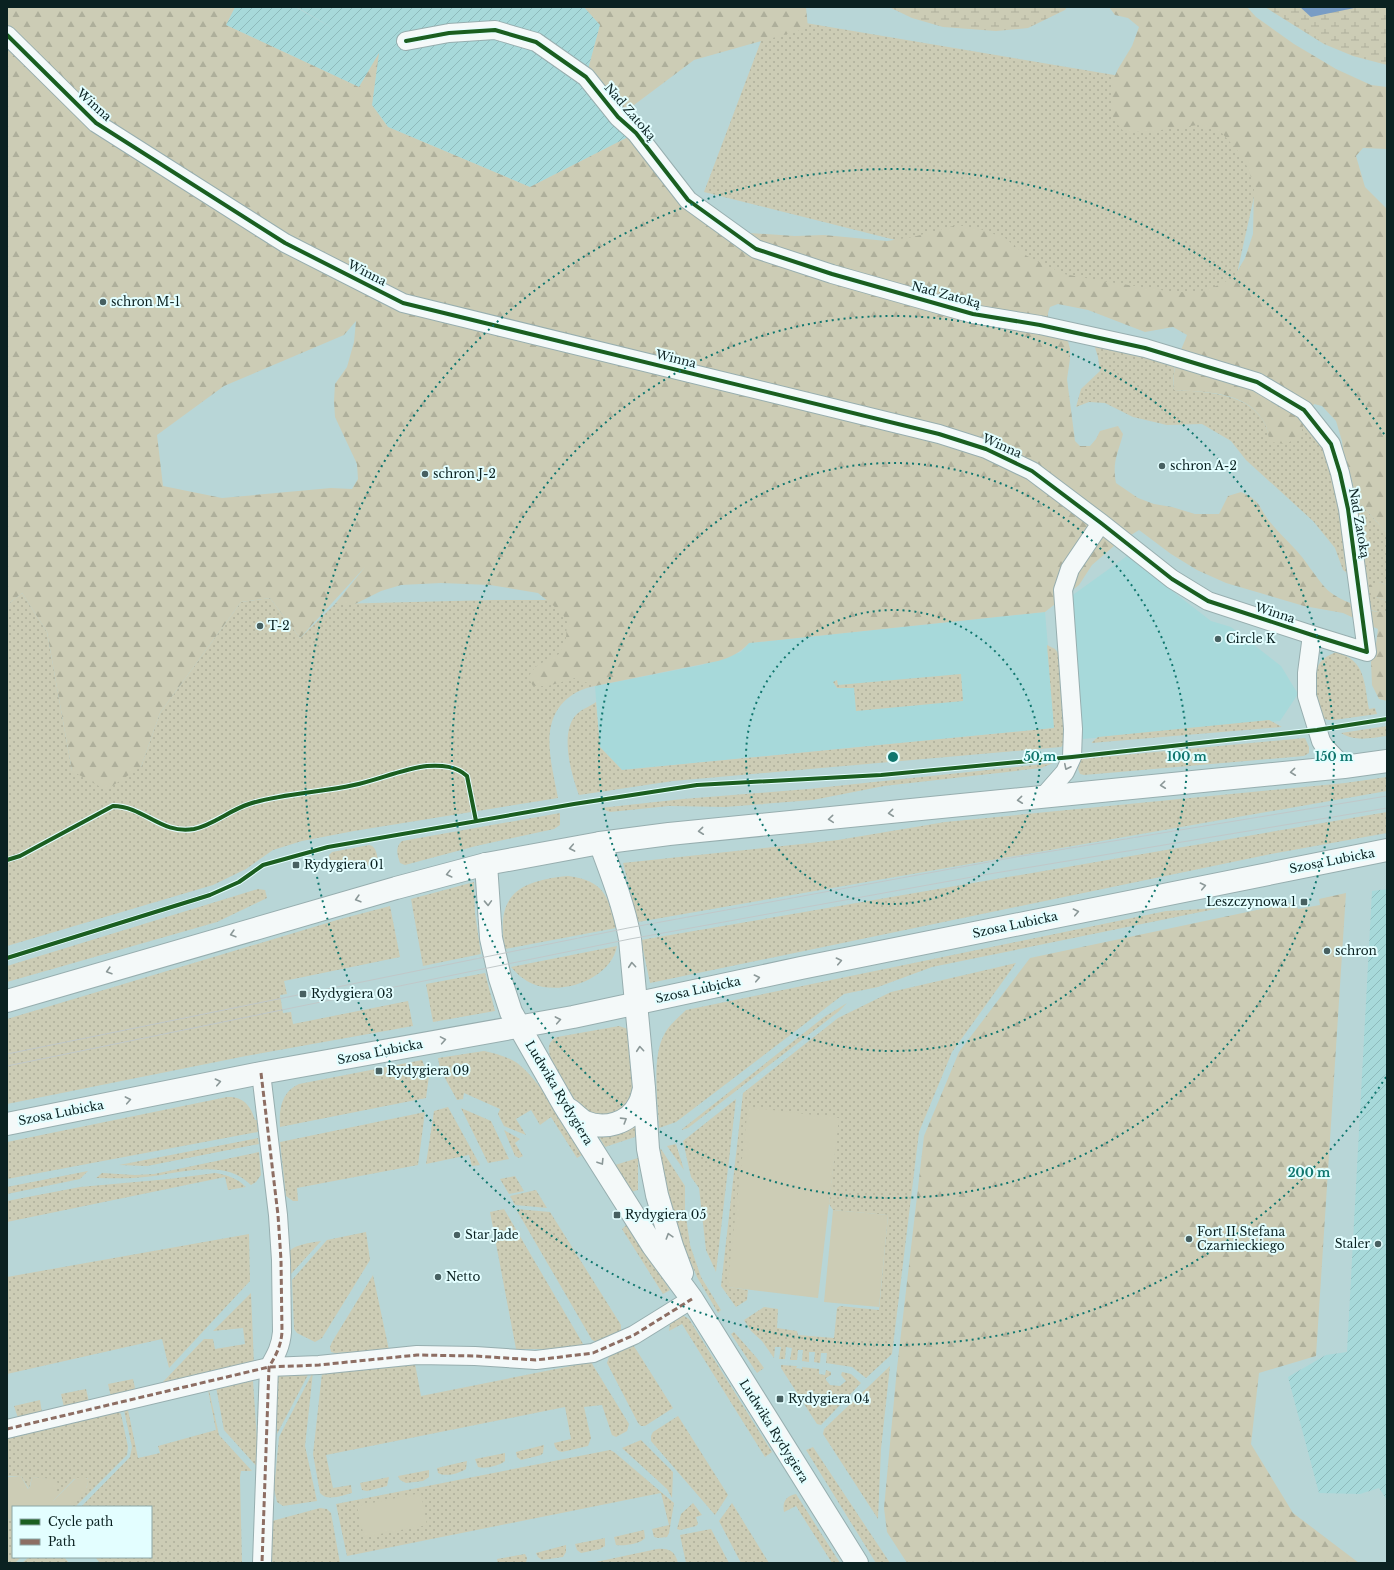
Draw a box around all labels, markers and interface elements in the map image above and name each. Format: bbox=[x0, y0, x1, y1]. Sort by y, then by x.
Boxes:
street label: Nad Zatoką bbox=[601, 80, 660, 144]
street label: Winna bbox=[73, 85, 115, 124]
street label: Winna bbox=[345, 256, 389, 289]
street label: Nad Zatoką bbox=[910, 278, 983, 311]
place label: schron M-1 bbox=[111, 294, 180, 309]
marker: schron M-1 bbox=[98, 297, 108, 307]
street label: Winna bbox=[653, 346, 698, 371]
street label: Winna bbox=[979, 430, 1024, 461]
place label: schron A-2 bbox=[1170, 458, 1237, 473]
marker: schron A-2 bbox=[1157, 461, 1167, 471]
place label: schron J-2 bbox=[433, 466, 496, 481]
marker: schron J-2 bbox=[420, 469, 430, 479]
street label: Nad Zatoką bbox=[1346, 487, 1373, 559]
street label: Winna bbox=[1252, 599, 1297, 626]
place label: T-2 bbox=[268, 618, 290, 633]
marker: T-2 bbox=[255, 621, 265, 631]
place label: Circle K bbox=[1226, 631, 1276, 646]
marker: Circle K bbox=[1213, 634, 1223, 644]
text: 50 m bbox=[1024, 749, 1057, 764]
text: 100 m bbox=[1167, 749, 1208, 764]
text: 150 m bbox=[1315, 749, 1354, 764]
centre of rings bbox=[886, 750, 900, 764]
one-way arrow bbox=[1065, 762, 1072, 770]
one-way arrow bbox=[1290, 767, 1296, 776]
one-way arrow bbox=[1160, 780, 1166, 789]
one-way arrow bbox=[1017, 795, 1023, 804]
one-way arrow bbox=[888, 808, 894, 817]
one-way arrow bbox=[828, 814, 834, 823]
one-way arrow bbox=[698, 826, 704, 835]
one-way arrow bbox=[569, 843, 575, 852]
street label: Szosa Lubicka bbox=[1288, 845, 1376, 876]
place label: Rydygiera 01 bbox=[304, 857, 384, 872]
marker: Rydygiera 01 bbox=[291, 860, 301, 870]
one-way arrow bbox=[445, 869, 452, 878]
one-way arrow bbox=[1200, 883, 1206, 891]
one-way arrow bbox=[355, 894, 362, 903]
place label: Leszczynowa 1 bbox=[1206, 894, 1296, 909]
marker: Leszczynowa 1 bbox=[1299, 897, 1309, 907]
one-way arrow bbox=[484, 900, 493, 906]
street label: Szosa Lubicka bbox=[971, 908, 1059, 941]
one-way arrow bbox=[1073, 909, 1079, 917]
one-way arrow bbox=[230, 930, 237, 938]
place label: schron bbox=[1335, 943, 1377, 958]
marker: schron bbox=[1322, 946, 1332, 956]
one-way arrow bbox=[836, 957, 842, 965]
one-way arrow bbox=[628, 962, 637, 968]
one-way arrow bbox=[105, 966, 112, 975]
street label: Szosa Lubicka bbox=[654, 973, 742, 1006]
one-way arrow bbox=[754, 974, 760, 982]
place label: Rydygiera 03 bbox=[311, 986, 393, 1001]
marker: Rydygiera 03 bbox=[298, 989, 308, 999]
one-way arrow bbox=[555, 1016, 561, 1025]
street label: Szosa Lubicka bbox=[336, 1036, 424, 1067]
one-way arrow bbox=[440, 1036, 446, 1045]
street label: Ludwika Rydygiera bbox=[522, 1038, 597, 1148]
one-way arrow bbox=[636, 1046, 645, 1052]
place label: Rydygiera 09 bbox=[387, 1063, 469, 1078]
marker: Rydygiera 09 bbox=[374, 1066, 384, 1076]
one-way arrow bbox=[215, 1078, 222, 1086]
one-way arrow bbox=[125, 1096, 131, 1105]
street label: Szosa Lubicka bbox=[17, 1097, 105, 1128]
one-way arrow bbox=[620, 1117, 627, 1124]
one-way arrow bbox=[596, 1158, 603, 1165]
text: 200 m bbox=[1288, 1165, 1331, 1180]
place label: Rydygiera 05 bbox=[625, 1207, 706, 1222]
marker: Rydygiera 05 bbox=[612, 1210, 622, 1220]
place label: Fort II Stefana Czarnieckiego bbox=[1197, 1224, 1285, 1253]
place label: Star Jade bbox=[465, 1227, 519, 1242]
marker: Star Jade bbox=[452, 1230, 462, 1240]
one-way arrow bbox=[665, 1233, 674, 1240]
marker: Fort II Stefana Czarnieckiego bbox=[1184, 1234, 1194, 1244]
place label: Staler bbox=[1335, 1236, 1370, 1251]
marker: Staler bbox=[1373, 1239, 1383, 1249]
place label: Netto bbox=[446, 1269, 480, 1284]
marker: Netto bbox=[433, 1272, 443, 1282]
street label: Ludwika Rydygiera bbox=[737, 1376, 812, 1485]
place label: Rydygiera 04 bbox=[788, 1391, 869, 1406]
marker: Rydygiera 04 bbox=[775, 1394, 785, 1404]
legend bbox=[12, 1506, 152, 1558]
text: Cycle path bbox=[48, 1514, 113, 1529]
text: Path bbox=[48, 1534, 76, 1549]

